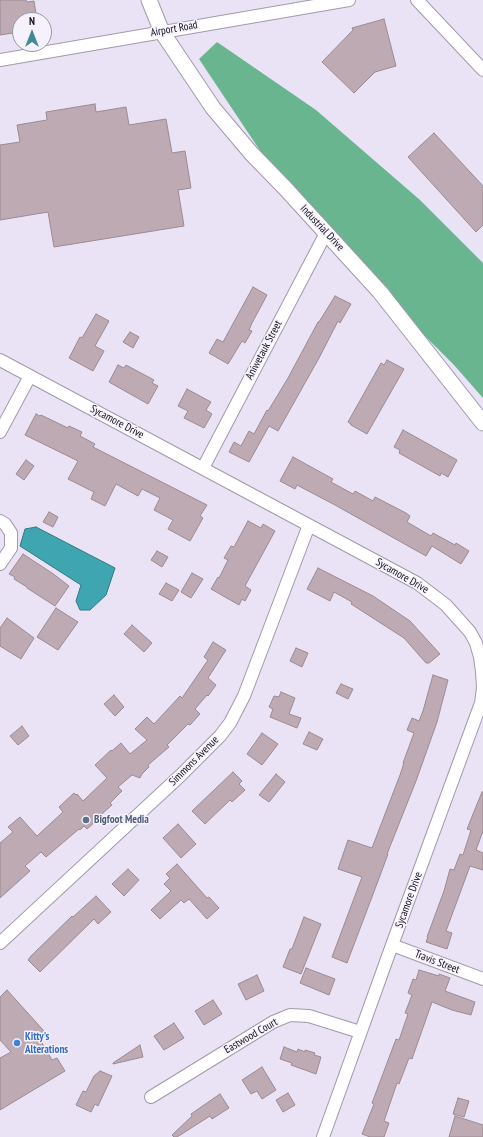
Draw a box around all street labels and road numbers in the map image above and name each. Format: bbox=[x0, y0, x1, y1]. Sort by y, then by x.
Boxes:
street label: Airport Road bbox=[149, 18, 199, 40]
street label: Industrial Drive bbox=[297, 202, 347, 254]
street label: Aniwetauk Street bbox=[243, 318, 285, 382]
street label: Sycamore Drive bbox=[88, 402, 146, 442]
street label: Sycamore Drive bbox=[373, 556, 431, 596]
street label: Simmons Avenue bbox=[166, 733, 222, 789]
street label: Sycamore Drive bbox=[393, 870, 425, 930]
street label: Travis Street bbox=[413, 947, 461, 977]
street label: Eastwood Court bbox=[222, 1015, 280, 1057]

